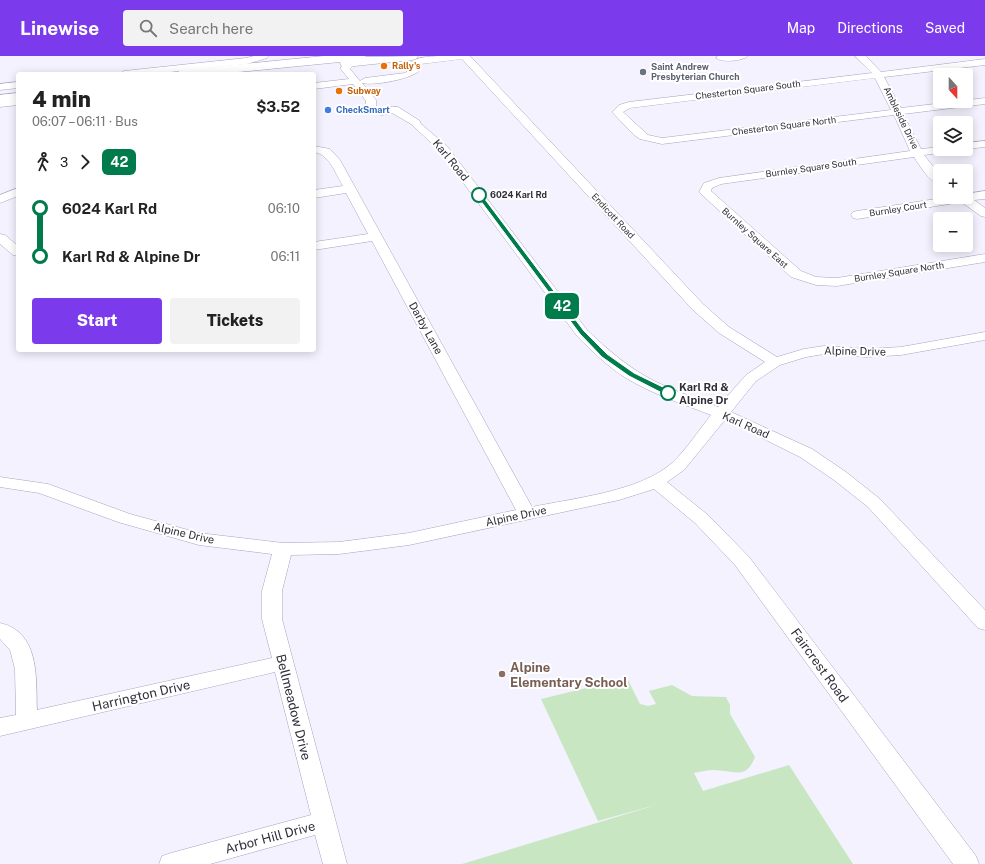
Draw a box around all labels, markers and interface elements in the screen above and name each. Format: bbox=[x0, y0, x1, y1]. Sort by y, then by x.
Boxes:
search box bbox=[123, 10, 403, 46]
text: Linewise bbox=[20, 17, 99, 39]
icon: search bbox=[137, 17, 159, 39]
text: Search here bbox=[169, 20, 253, 37]
text: Map bbox=[787, 20, 815, 36]
text: Directions bbox=[837, 20, 903, 36]
text: Saved bbox=[925, 20, 965, 36]
place label: Rally's bbox=[392, 60, 421, 71]
marker: Rally's bbox=[379, 61, 389, 71]
place label: Saint Andrew Presbyterian Church bbox=[651, 61, 740, 82]
marker: Saint Andrew Presbyterian Church bbox=[638, 67, 648, 77]
north arrow bbox=[933, 68, 973, 108]
map controls bbox=[933, 68, 973, 252]
street label: Chesterton Square South bbox=[695, 78, 801, 101]
place label: Subway bbox=[347, 85, 381, 96]
street label: Ambleside Drive bbox=[882, 85, 921, 151]
text: 4 min bbox=[32, 86, 91, 112]
marker: Subway bbox=[334, 86, 344, 96]
text: $3.52 bbox=[256, 98, 300, 115]
place label: CheckSmart bbox=[336, 104, 390, 115]
marker: CheckSmart bbox=[323, 105, 333, 115]
text: 06:07 – 06:11 · Bus bbox=[32, 114, 138, 129]
street label: Chesterton Square North bbox=[731, 114, 837, 137]
button: layers bbox=[933, 116, 973, 156]
street label: Karl Road bbox=[431, 137, 471, 183]
icon: walk bbox=[32, 151, 54, 173]
icon: forward bbox=[74, 151, 96, 173]
text: 42 bbox=[110, 154, 128, 170]
text: 3 bbox=[60, 155, 68, 170]
street label: Burnley Square South bbox=[765, 156, 857, 179]
button: + bbox=[933, 164, 973, 204]
marker: 6024 Karl Rd bbox=[471, 187, 487, 203]
place label: 6024 Karl Rd bbox=[490, 189, 547, 200]
street label: Endicott Road bbox=[590, 191, 637, 241]
street label: Burnley Court bbox=[868, 198, 928, 218]
text: 6024 Karl Rd bbox=[62, 200, 157, 217]
text: 06:10 bbox=[268, 201, 300, 216]
street label: Burnley Square East bbox=[720, 205, 791, 271]
button: − bbox=[933, 212, 973, 252]
text: Karl Rd & Alpine Dr bbox=[62, 248, 200, 265]
text: 06:11 bbox=[271, 249, 300, 264]
street label: Burnley Square North bbox=[853, 259, 945, 284]
line badge: 42 bbox=[544, 293, 580, 319]
button: Start bbox=[32, 298, 162, 344]
button: Tickets bbox=[170, 298, 300, 344]
text: 42 bbox=[553, 298, 571, 314]
street label: Darby Lane bbox=[407, 300, 445, 356]
street label: Alpine Drive bbox=[824, 344, 886, 358]
place label: Karl Rd & Alpine Dr bbox=[679, 381, 729, 406]
marker: Karl Rd & Alpine Dr bbox=[660, 385, 676, 401]
street label: Karl Road bbox=[721, 409, 771, 441]
street label: Alpine Drive bbox=[484, 504, 548, 528]
street label: Alpine Drive bbox=[152, 520, 216, 546]
street label: Faircrest Road bbox=[788, 625, 851, 705]
street label: Bellmeadow Drive bbox=[273, 653, 314, 762]
place label: Alpine Elementary School bbox=[510, 660, 628, 690]
marker: Alpine Elementary School bbox=[497, 669, 507, 679]
street label: Harrington Drive bbox=[91, 677, 192, 714]
street label: Arbor Hill Drive bbox=[223, 818, 317, 857]

